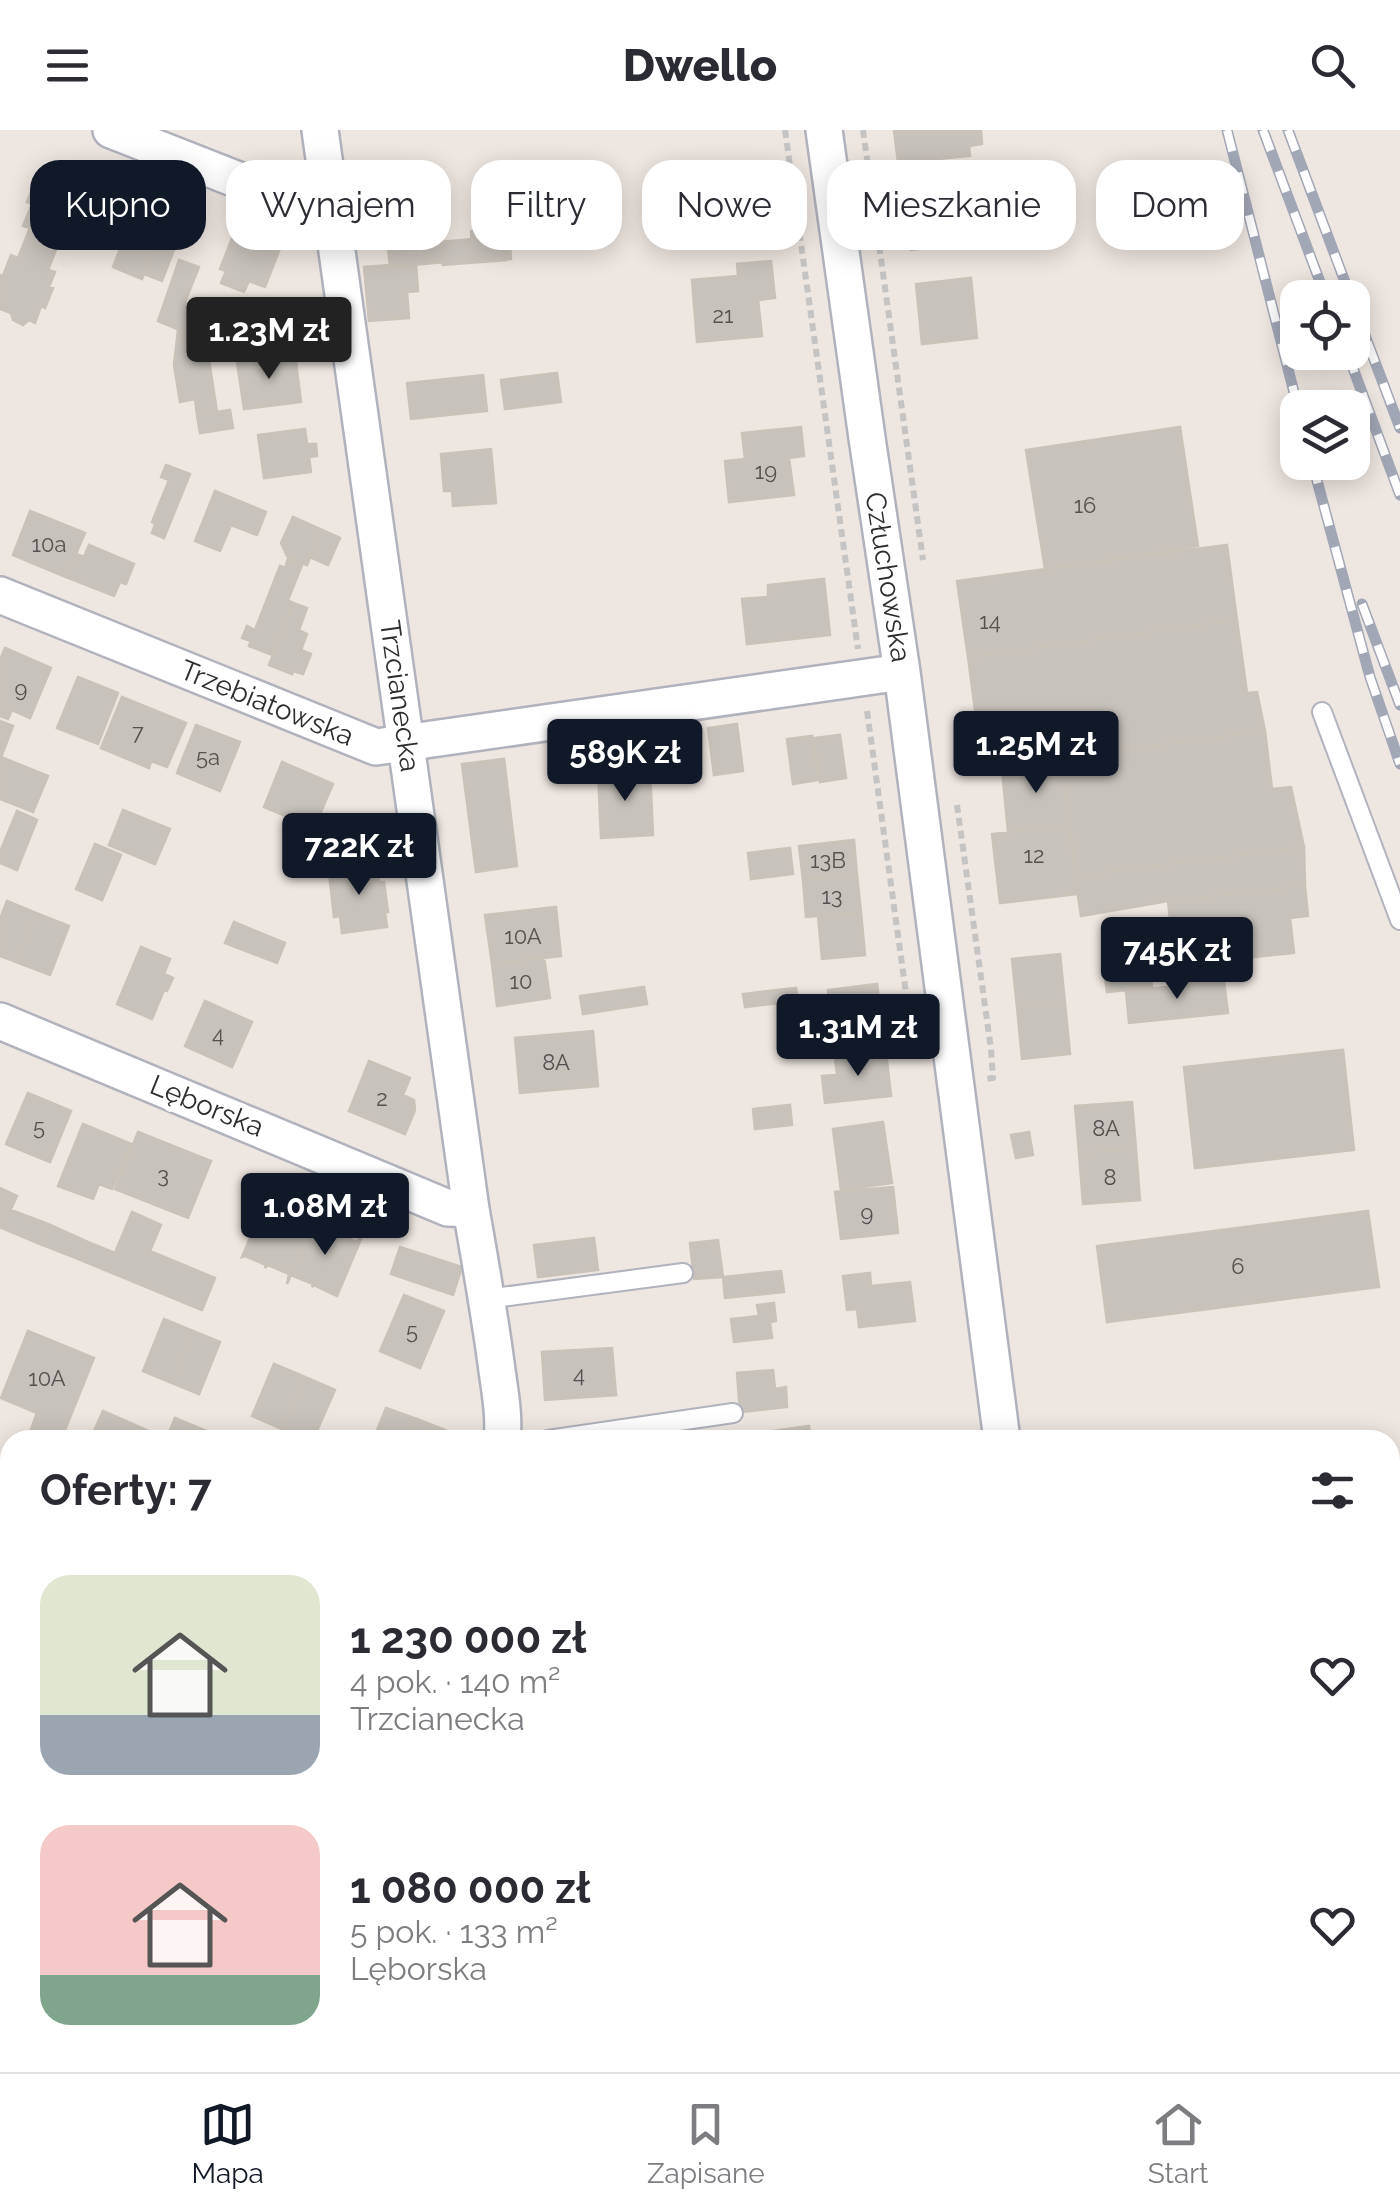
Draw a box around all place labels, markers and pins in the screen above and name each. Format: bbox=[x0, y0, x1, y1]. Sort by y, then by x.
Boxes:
pin: 1.23M zł bbox=[166, 297, 372, 382]
pin: 1.25M zł bbox=[933, 711, 1139, 796]
pin: 589K zł bbox=[533, 719, 717, 804]
pin: 722K zł bbox=[267, 813, 451, 898]
pin: 745K zł bbox=[1085, 917, 1269, 1002]
pin: 1.31M zł bbox=[755, 994, 961, 1079]
pin: 1.08M zł bbox=[222, 1173, 428, 1258]

